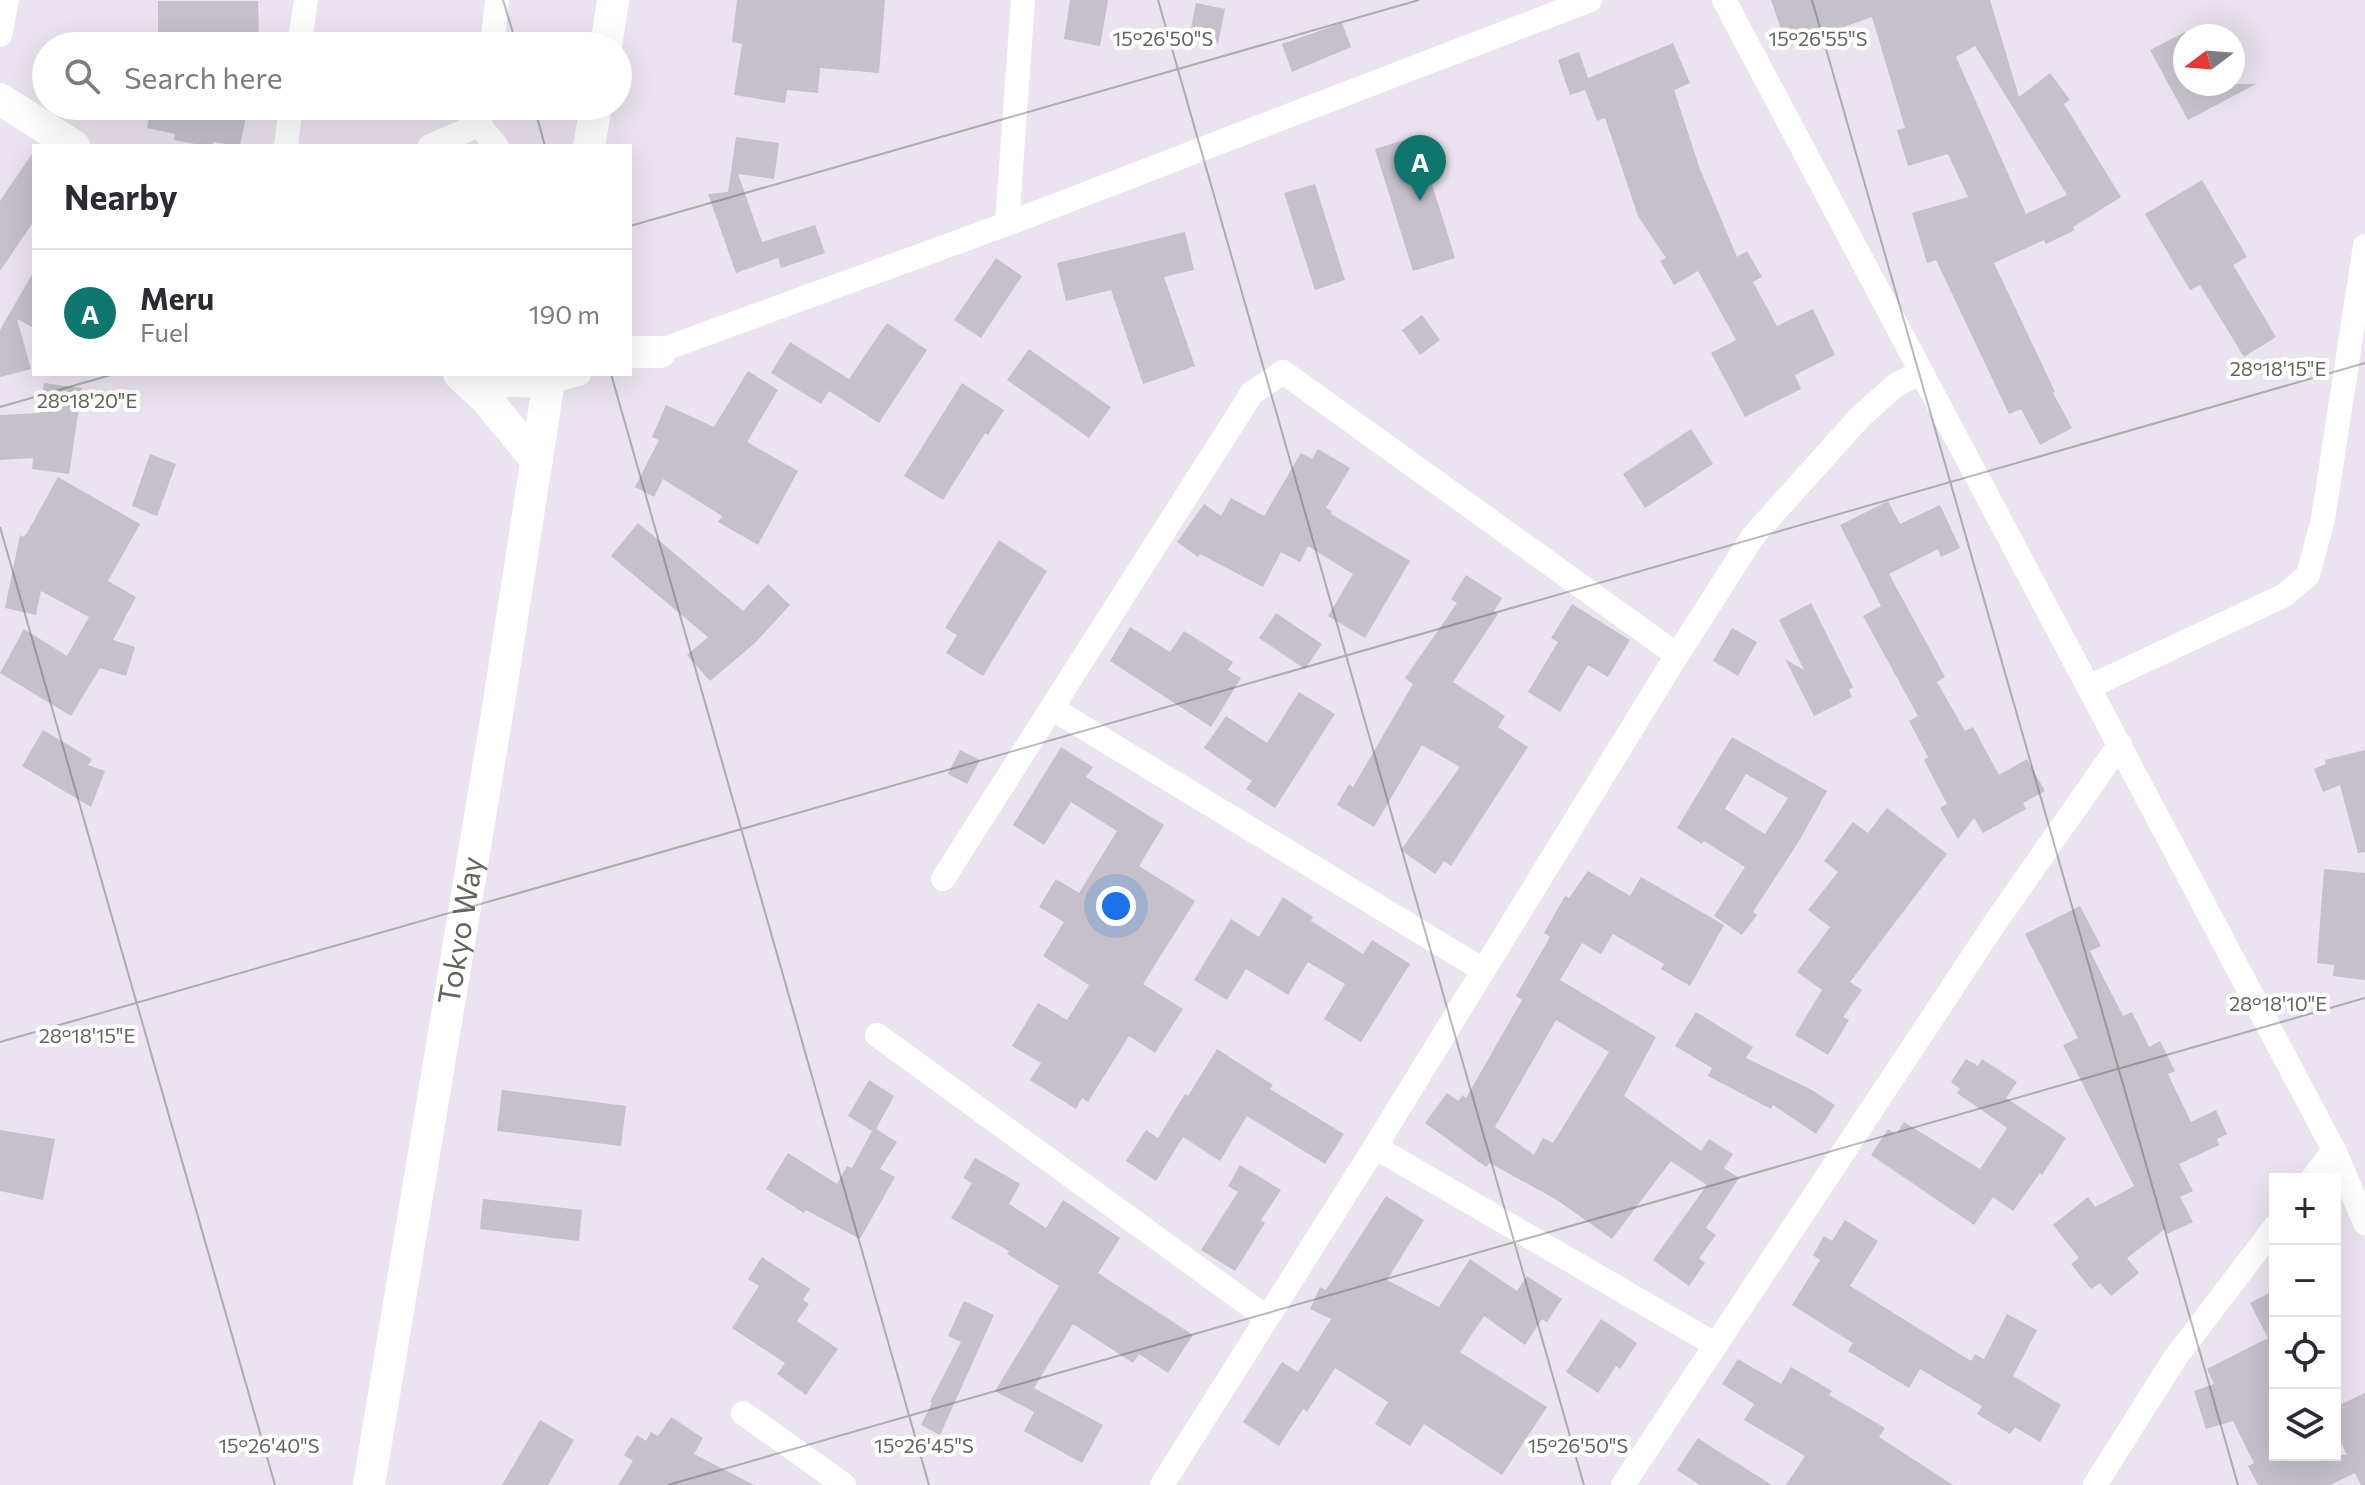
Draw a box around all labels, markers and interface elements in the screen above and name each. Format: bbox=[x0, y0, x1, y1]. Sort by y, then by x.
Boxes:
north arrow bbox=[2173, 24, 2245, 96]
text: 15°26'50"S bbox=[1113, 26, 1213, 50]
text: 15°26'55"S bbox=[1769, 26, 1867, 50]
search box bbox=[32, 32, 632, 120]
icon: search bbox=[60, 54, 104, 98]
text: Search here bbox=[124, 58, 283, 95]
pin: A bbox=[1394, 135, 1446, 201]
text: Nearby bbox=[64, 175, 178, 217]
text: Meru bbox=[140, 279, 214, 316]
text: A bbox=[81, 298, 99, 329]
text: 190 m bbox=[528, 298, 600, 329]
text: Fuel bbox=[140, 316, 189, 347]
text: 28°18'15"E bbox=[2230, 356, 2326, 380]
text: 28°18'20"E bbox=[37, 388, 137, 412]
street label: Tokyo Way bbox=[428, 853, 489, 1007]
your location bbox=[1096, 886, 1136, 926]
text: 28°18'10"E bbox=[2229, 991, 2327, 1015]
text: 28°18'15"E bbox=[39, 1023, 135, 1047]
map controls bbox=[2269, 1173, 2341, 1461]
button: + bbox=[2269, 1173, 2341, 1245]
button: − bbox=[2269, 1245, 2341, 1317]
button: locate bbox=[2269, 1317, 2341, 1389]
button: layers bbox=[2269, 1389, 2341, 1461]
text: 15°26'40"S bbox=[219, 1433, 319, 1457]
text: 15°26'45"S bbox=[874, 1433, 974, 1457]
text: 15°26'50"S bbox=[1528, 1433, 1628, 1457]

